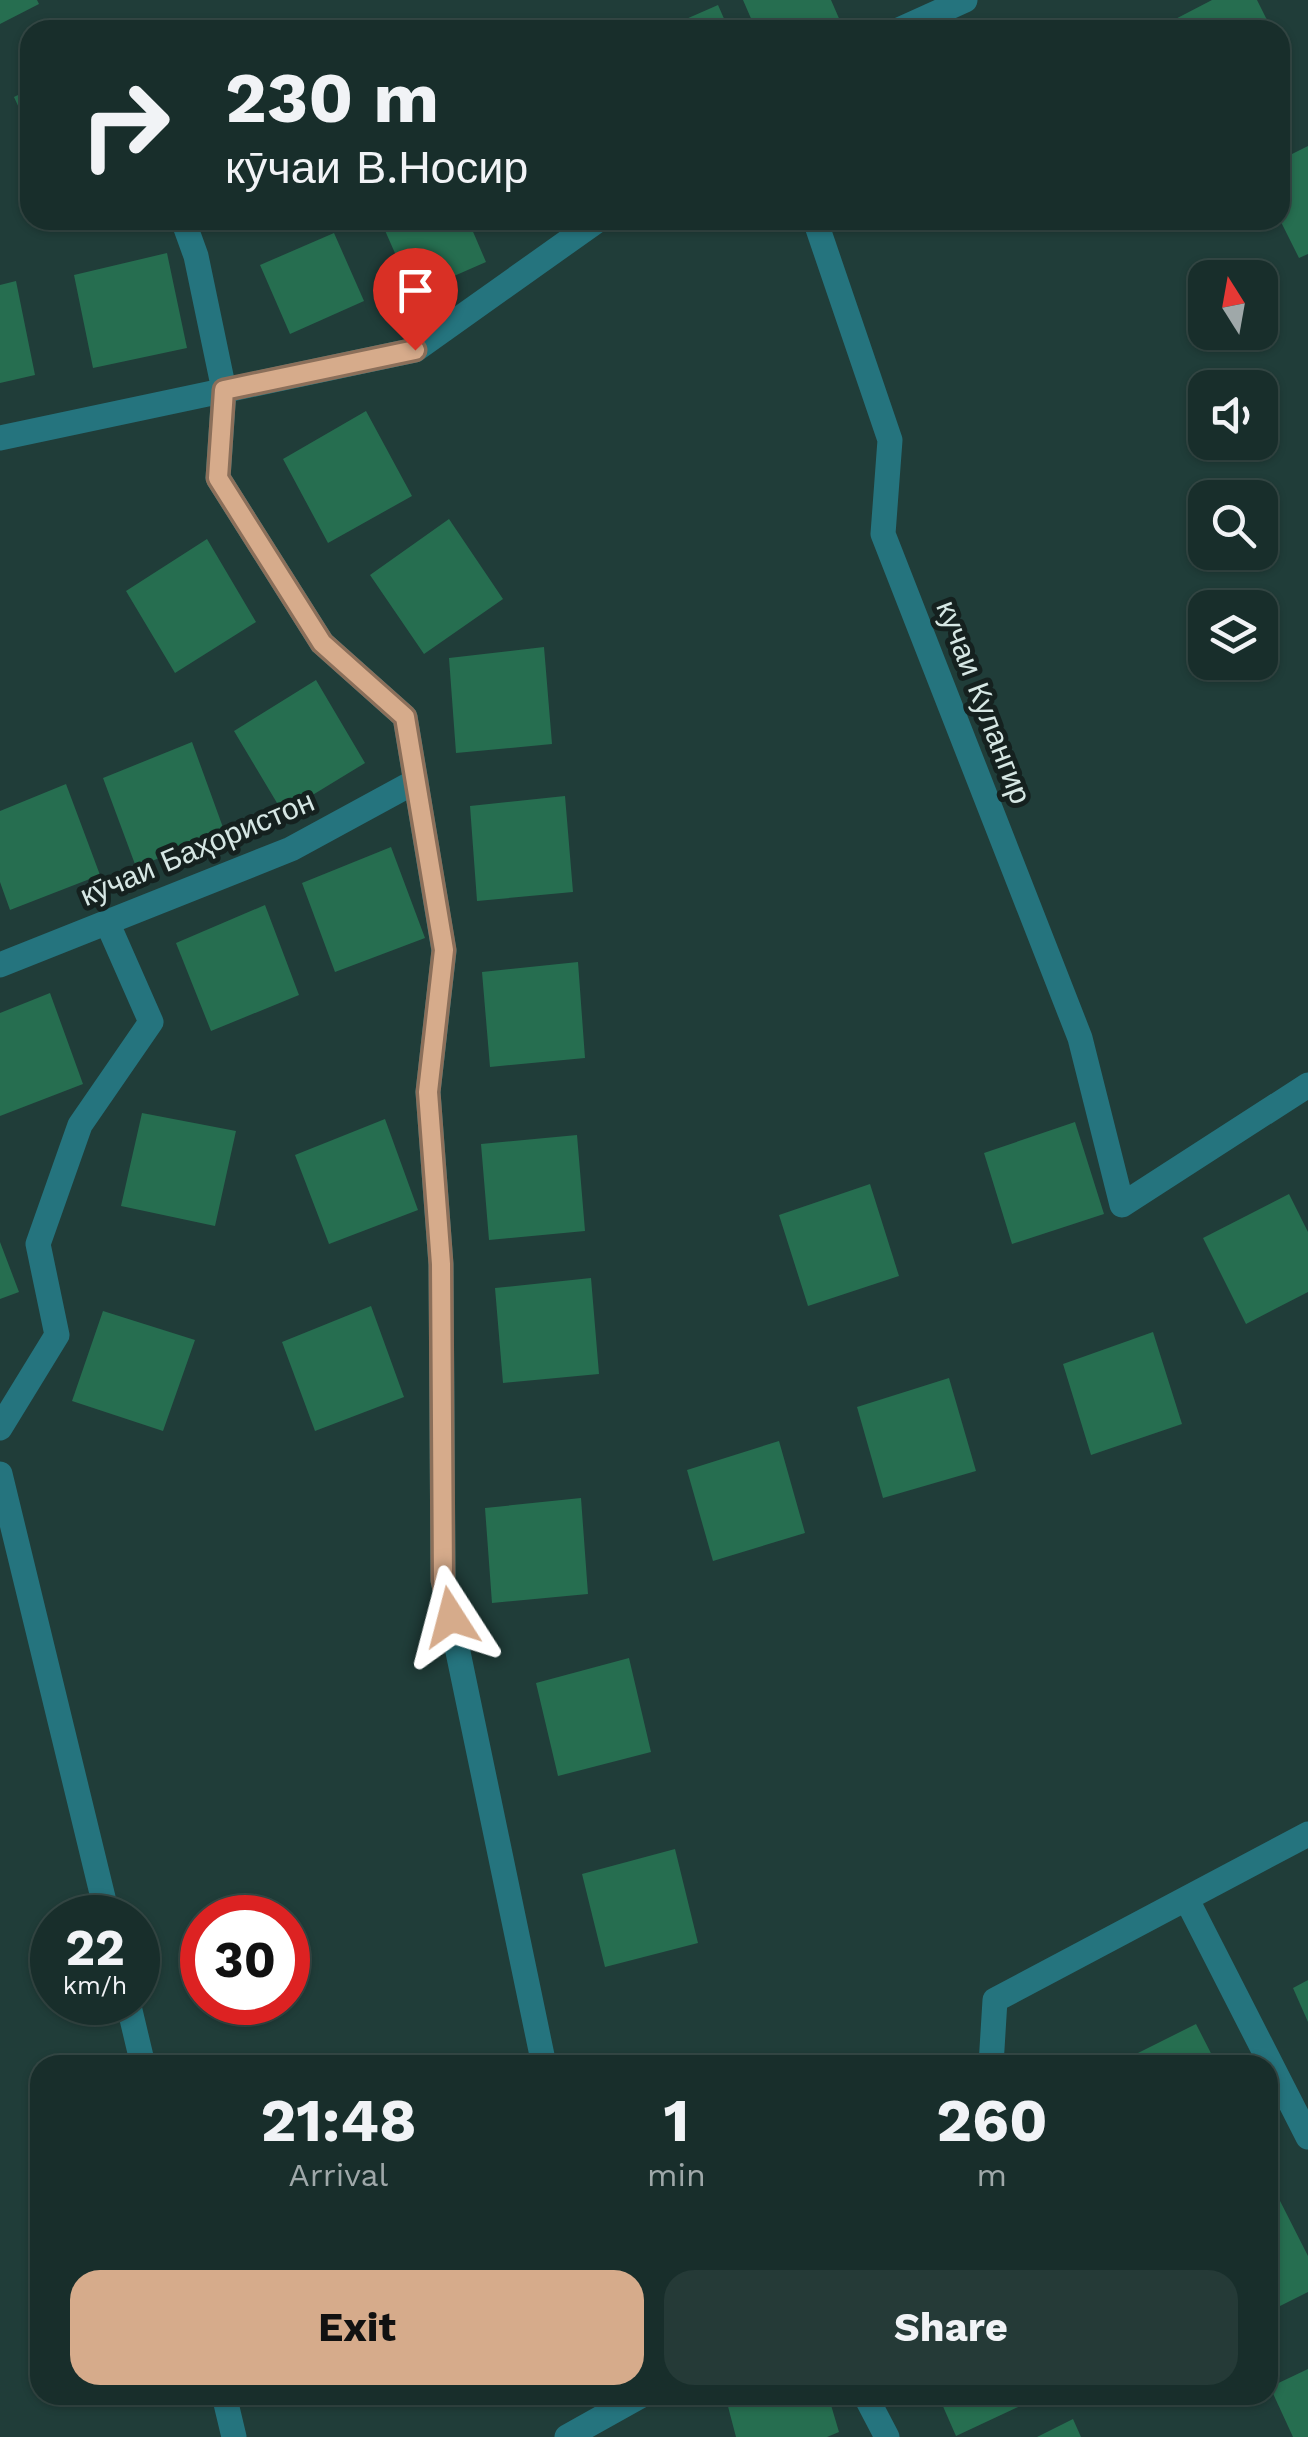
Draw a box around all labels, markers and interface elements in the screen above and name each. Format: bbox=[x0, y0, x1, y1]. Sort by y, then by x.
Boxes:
text: 230 m bbox=[225, 57, 439, 139]
icon: right bbox=[60, 60, 190, 190]
text: кӯчаи В.Носир bbox=[225, 141, 528, 194]
pin bbox=[373, 248, 458, 351]
north arrow bbox=[1188, 260, 1278, 350]
map controls bbox=[1188, 260, 1278, 680]
icon: arrive bbox=[388, 263, 443, 318]
button: sound bbox=[1188, 370, 1278, 460]
button: search bbox=[1188, 480, 1278, 570]
button: layers bbox=[1188, 590, 1278, 680]
street label: кучаи Кулангир bbox=[929, 595, 1039, 809]
street label: кӯчаи Баҳористон bbox=[75, 783, 319, 913]
position arrow bbox=[399, 1565, 503, 1669]
speed limit sign: 30 bbox=[180, 1895, 310, 2025]
text: 22 bbox=[65, 1918, 125, 1977]
text: km/h bbox=[63, 1971, 127, 2000]
text: 21:48 bbox=[260, 2085, 417, 2156]
text: 1 bbox=[663, 2085, 689, 2156]
text: 260 bbox=[936, 2085, 1048, 2156]
text: Arrival bbox=[289, 2156, 388, 2194]
text: min bbox=[647, 2156, 706, 2194]
text: m bbox=[977, 2156, 1007, 2194]
button: Exit bbox=[70, 2270, 644, 2385]
button: Share bbox=[664, 2270, 1238, 2385]

